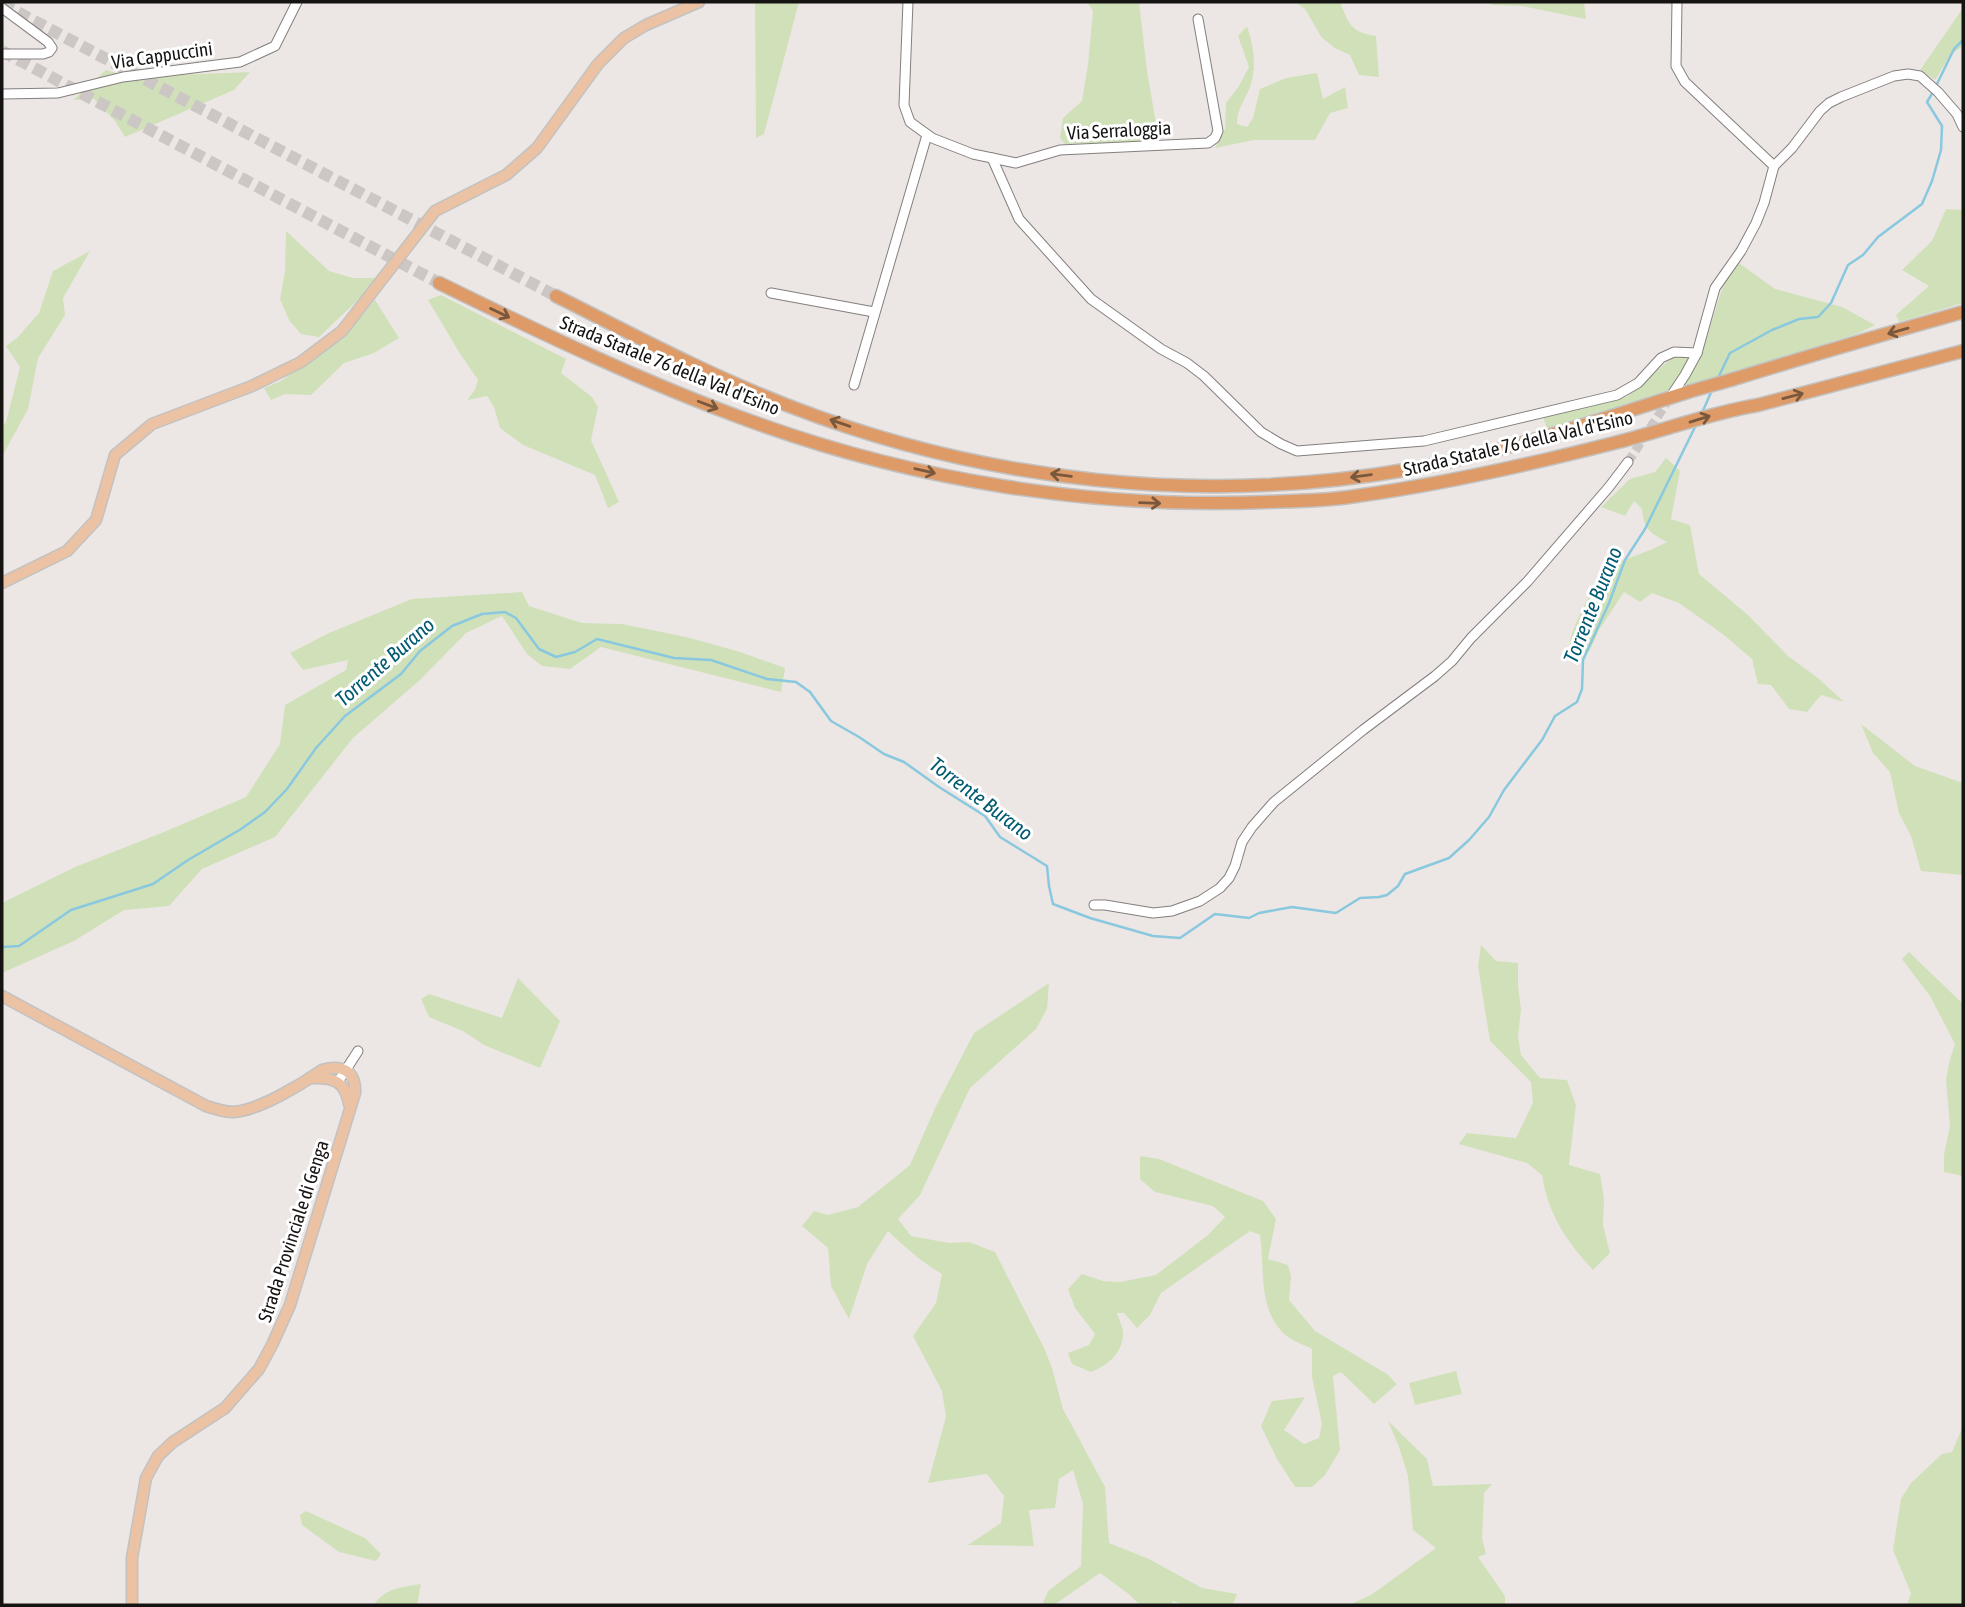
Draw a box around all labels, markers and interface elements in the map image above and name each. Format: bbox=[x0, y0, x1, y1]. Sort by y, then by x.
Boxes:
street label: Via Cappuccini bbox=[110, 37, 214, 73]
street label: Via Serraloggia bbox=[1066, 116, 1172, 144]
one-way arrow bbox=[489, 307, 510, 320]
street label: Strada Statale 76 della Val d'Esino bbox=[557, 311, 783, 419]
one-way arrow bbox=[1887, 325, 1909, 338]
one-way arrow bbox=[1781, 389, 1804, 402]
one-way arrow bbox=[697, 400, 718, 412]
street label: Strada Statale 76 della Val d'Esino bbox=[1401, 406, 1635, 480]
one-way arrow bbox=[1689, 411, 1711, 424]
one-way arrow bbox=[830, 416, 852, 429]
one-way arrow bbox=[913, 465, 936, 478]
one-way arrow bbox=[1051, 469, 1073, 482]
one-way arrow bbox=[1351, 470, 1373, 483]
one-way arrow bbox=[1139, 496, 1162, 509]
water label: Torrente Burano bbox=[1558, 543, 1626, 666]
water label: Torrente Burano bbox=[330, 612, 439, 711]
water label: Torrente Burano bbox=[925, 752, 1038, 845]
street label: Strada Provinciale di Genga bbox=[253, 1137, 333, 1325]

